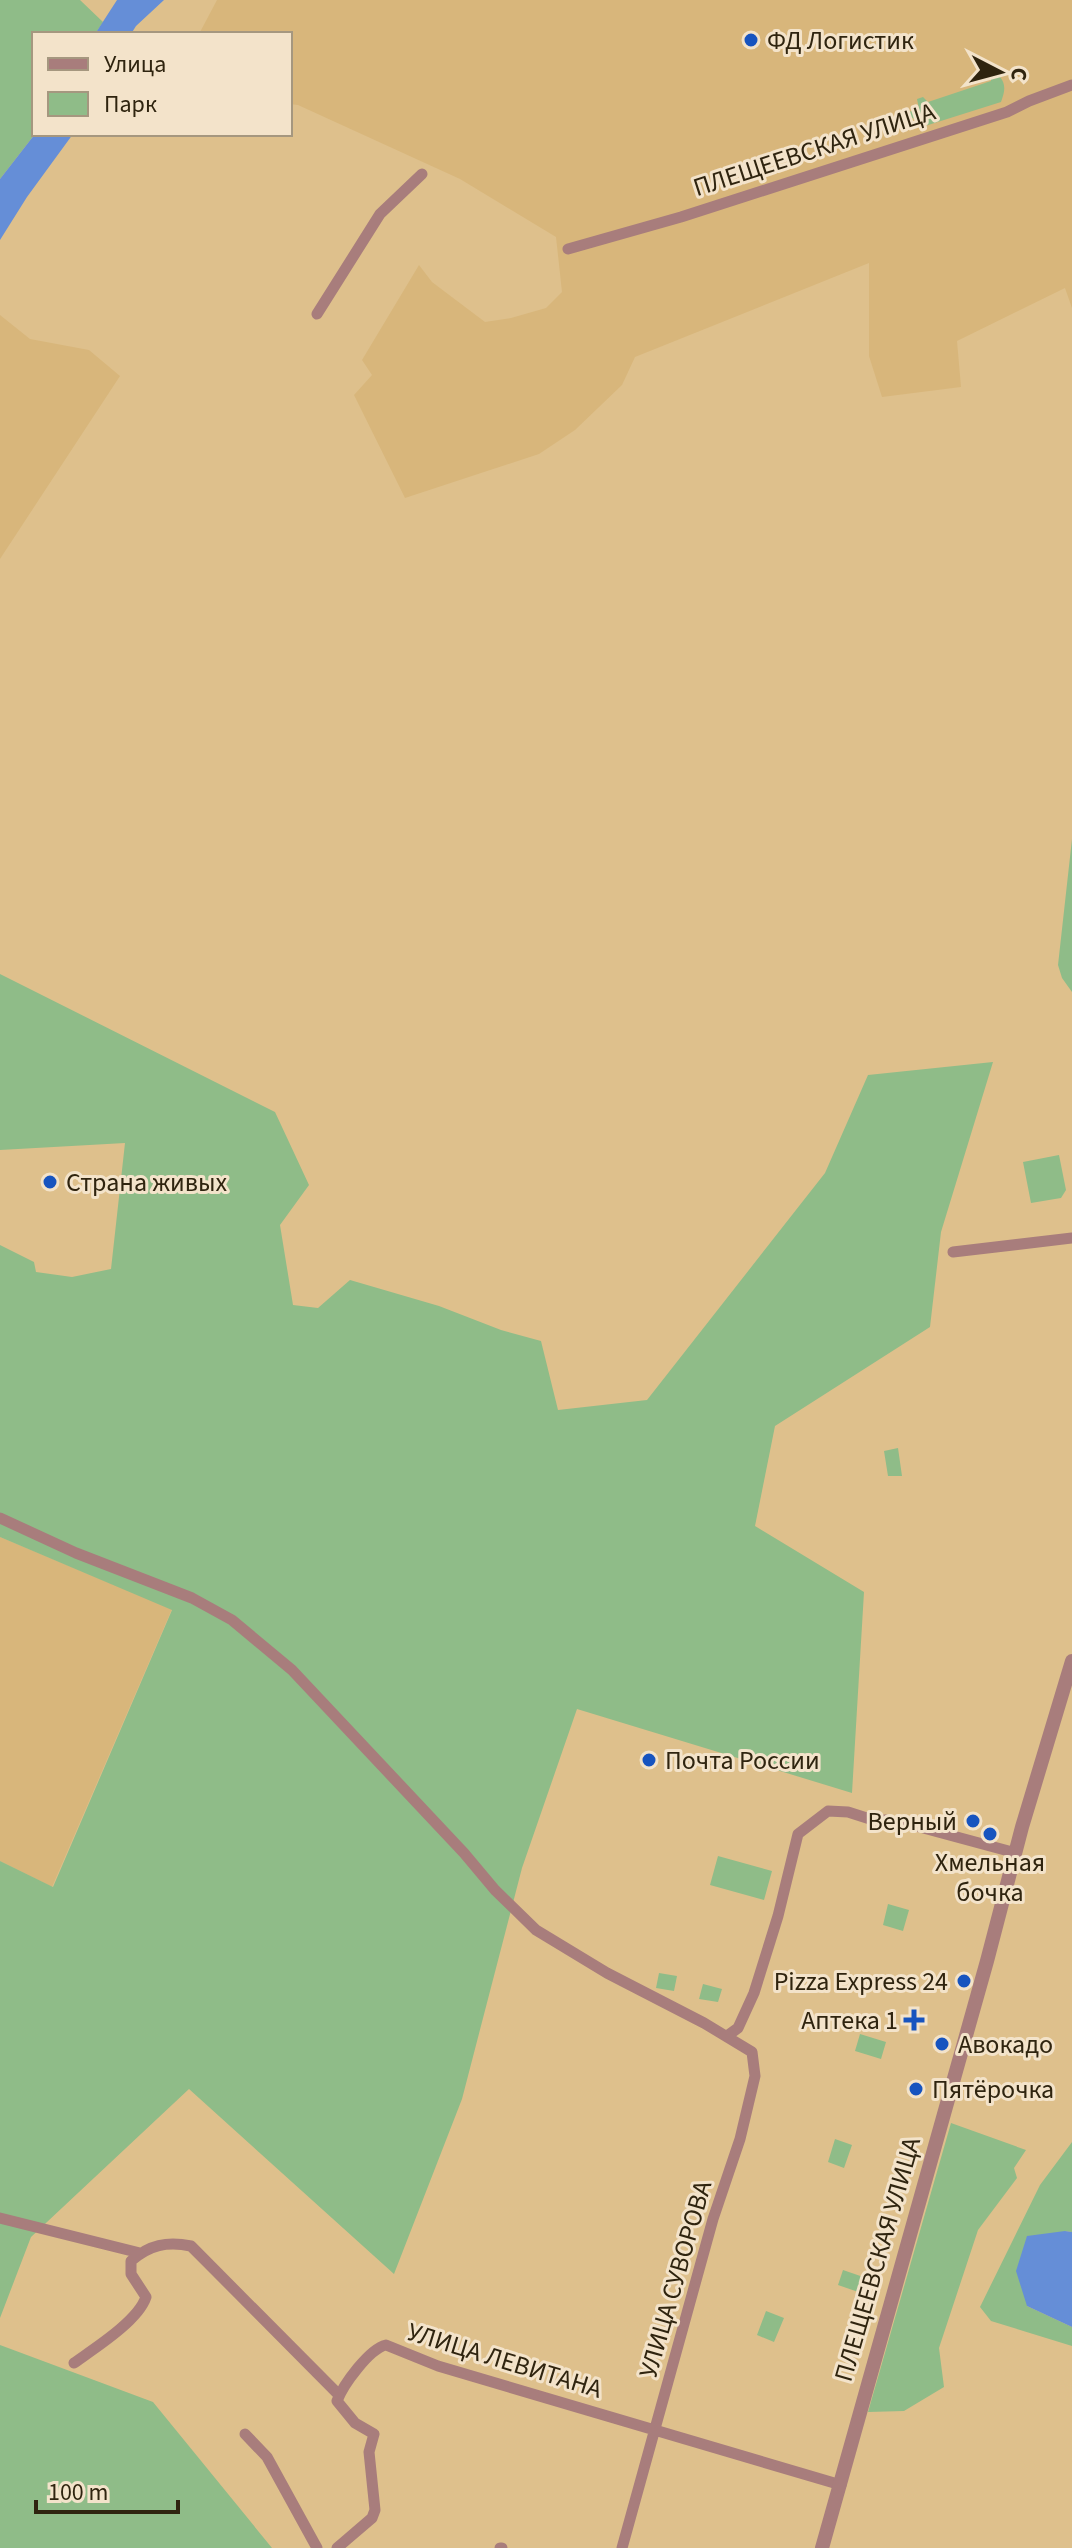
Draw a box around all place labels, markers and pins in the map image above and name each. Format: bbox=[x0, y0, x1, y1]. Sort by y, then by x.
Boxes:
place label: ФД Логистик bbox=[767, 22, 914, 59]
marker: ФД Логистик bbox=[742, 31, 760, 49]
place label: Страна живых bbox=[66, 1164, 227, 1201]
marker: Страна живых bbox=[41, 1173, 59, 1191]
place label: Почта России bbox=[665, 1742, 820, 1779]
marker: Почта России bbox=[640, 1751, 658, 1769]
place label: Верный bbox=[868, 1803, 957, 1840]
marker: Верный bbox=[964, 1812, 982, 1830]
marker: Хмельная бочка bbox=[981, 1825, 999, 1843]
place label: Хмельная бочка bbox=[935, 1844, 1045, 1911]
place label: Pizza Express 24 bbox=[774, 1963, 948, 2000]
marker: Pizza Express 24 bbox=[955, 1972, 973, 1990]
place label: Аптека 1 bbox=[801, 2002, 898, 2039]
marker: Аптека 1 bbox=[905, 2011, 923, 2029]
place label: Авокадо bbox=[958, 2026, 1053, 2063]
marker: Авокадо bbox=[933, 2035, 951, 2053]
place label: Пятёрочка bbox=[932, 2071, 1054, 2108]
marker: Пятёрочка bbox=[907, 2080, 925, 2098]

